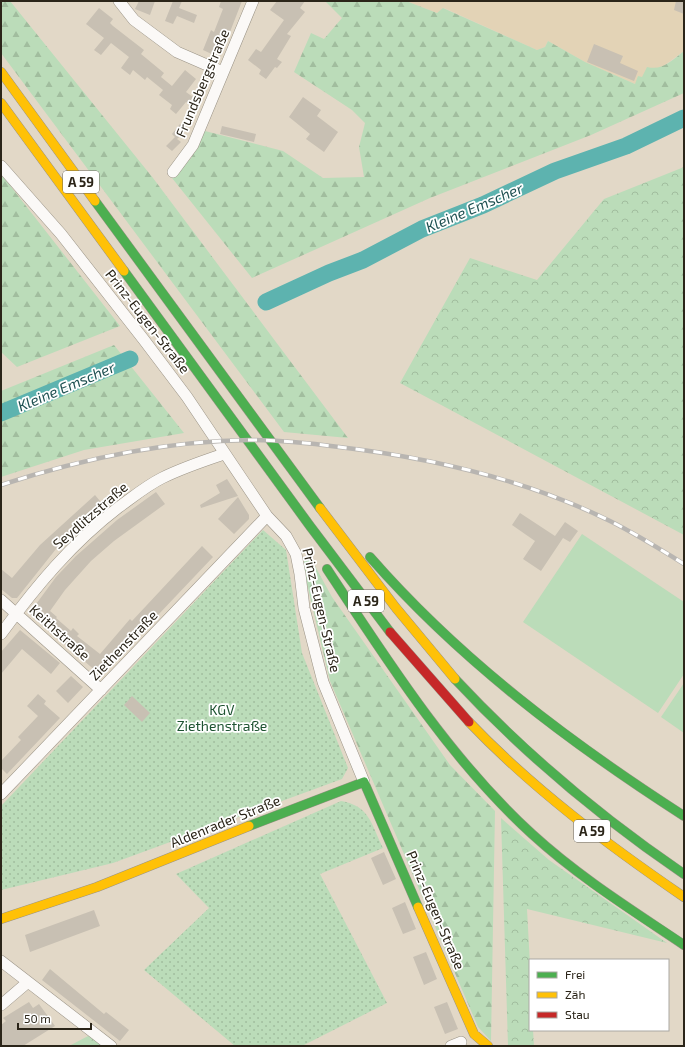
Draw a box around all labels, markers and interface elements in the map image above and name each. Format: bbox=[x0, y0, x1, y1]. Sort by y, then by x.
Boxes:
street label: Frundsbergstraße bbox=[172, 26, 232, 140]
road number: A 59 bbox=[63, 171, 99, 193]
water label: Kleine Emscher bbox=[423, 178, 526, 236]
street label: Prinz-Eugen-Straße bbox=[102, 266, 194, 376]
water label: Kleine Emscher bbox=[15, 357, 118, 415]
street label: Seydlitzstraße bbox=[49, 478, 131, 552]
street label: Prinz-Eugen-Straße bbox=[299, 546, 345, 674]
road number: A 59 bbox=[348, 590, 384, 612]
street label: Keithstraße bbox=[26, 601, 94, 663]
street label: Ziethenstraße bbox=[85, 606, 161, 684]
park label: KGV Ziethenstraße bbox=[177, 701, 267, 734]
street label: Aldenrader Straße bbox=[167, 791, 283, 851]
road number: A 59 bbox=[574, 820, 610, 842]
street label: Prinz-Eugen-Straße bbox=[403, 848, 469, 972]
legend bbox=[529, 959, 669, 1031]
text: Frei bbox=[565, 967, 585, 981]
text: Zäh bbox=[565, 987, 585, 1001]
scale bar bbox=[18, 1005, 91, 1031]
text: Stau bbox=[565, 1007, 590, 1021]
text: 50 m bbox=[24, 1011, 51, 1025]

